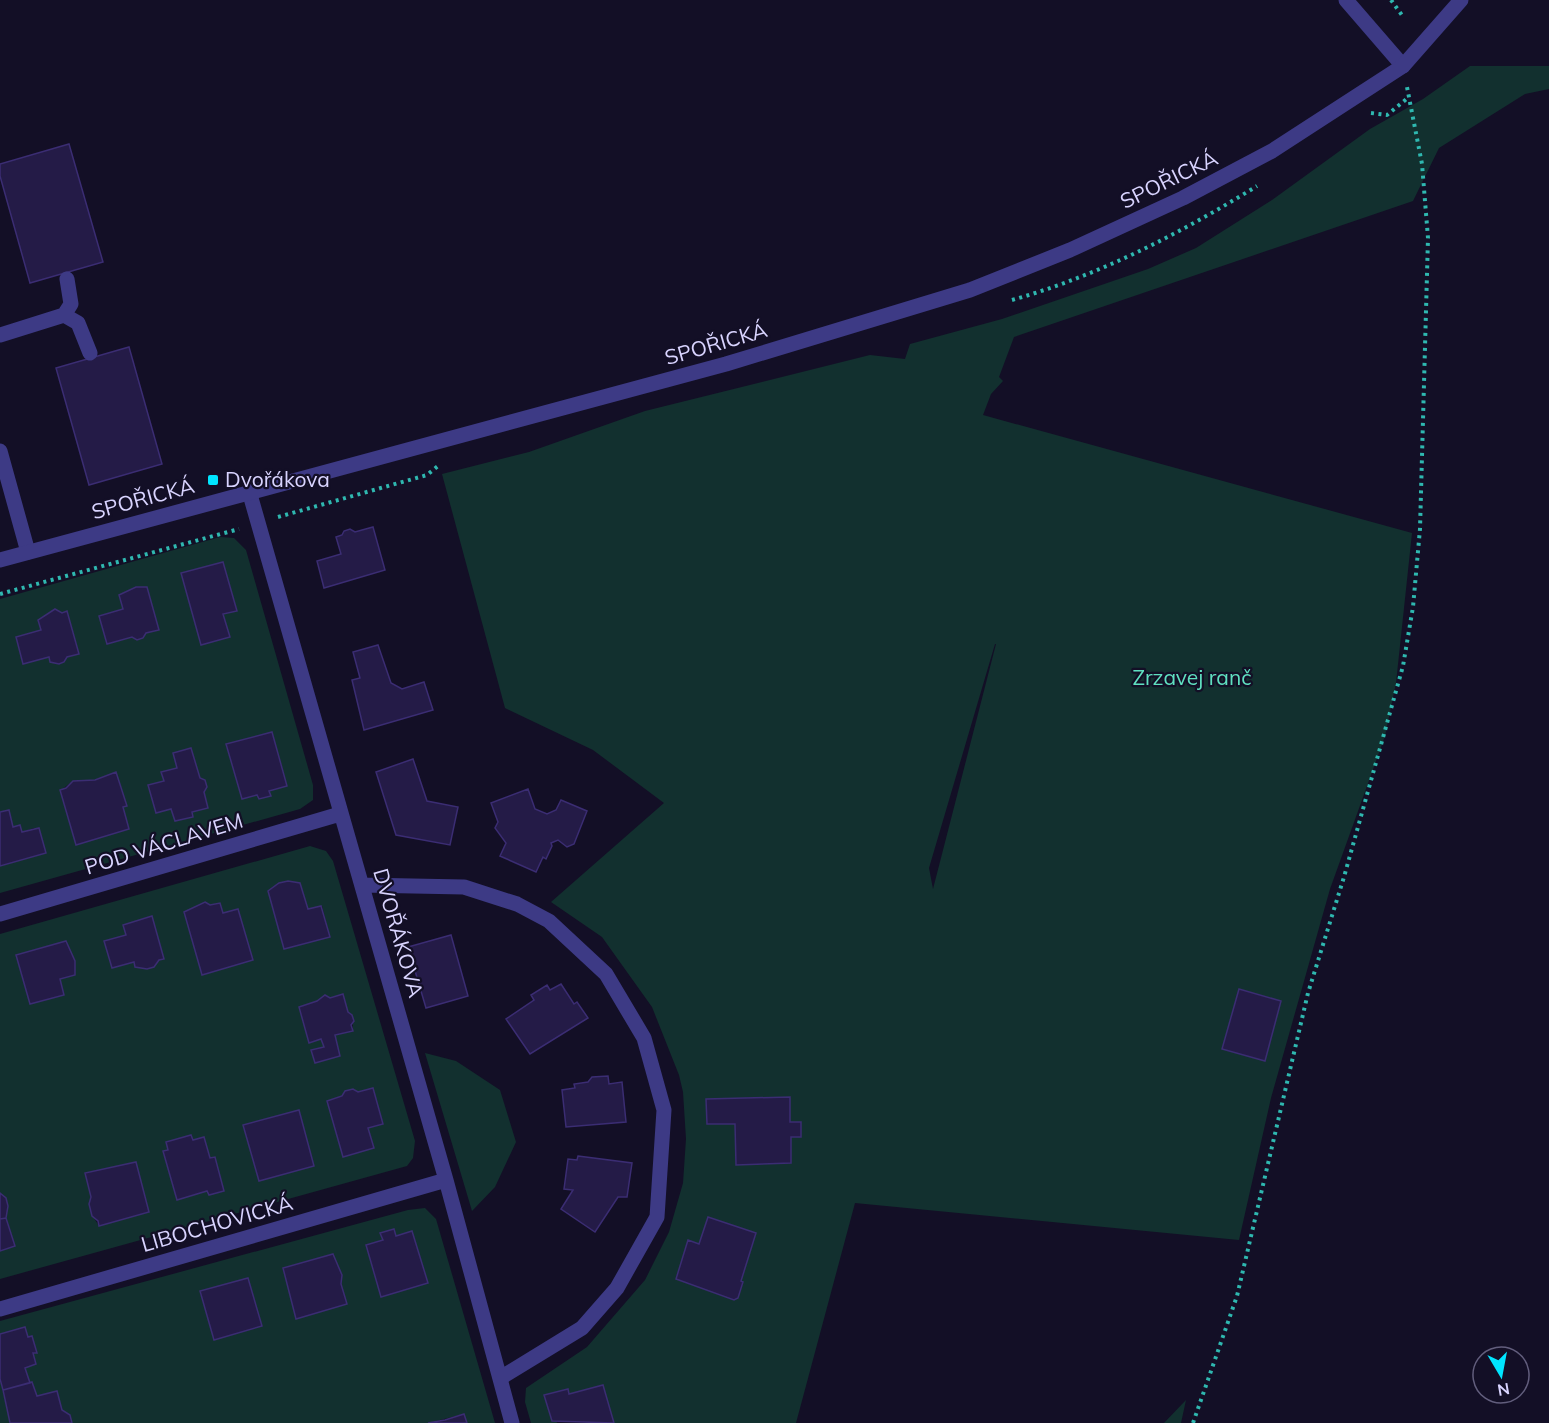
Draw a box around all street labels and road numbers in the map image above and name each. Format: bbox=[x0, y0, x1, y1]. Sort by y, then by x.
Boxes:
street label: SPOŘICKÁ bbox=[1116, 144, 1222, 214]
street label: SPOŘICKÁ bbox=[662, 316, 770, 370]
street label: SPOŘICKÁ bbox=[89, 472, 198, 524]
street label: POD VÁCLAVEM bbox=[81, 807, 246, 879]
street label: DVOŘÁKOVA bbox=[368, 865, 430, 1001]
street label: LIBOCHOVICKÁ bbox=[138, 1189, 296, 1257]

